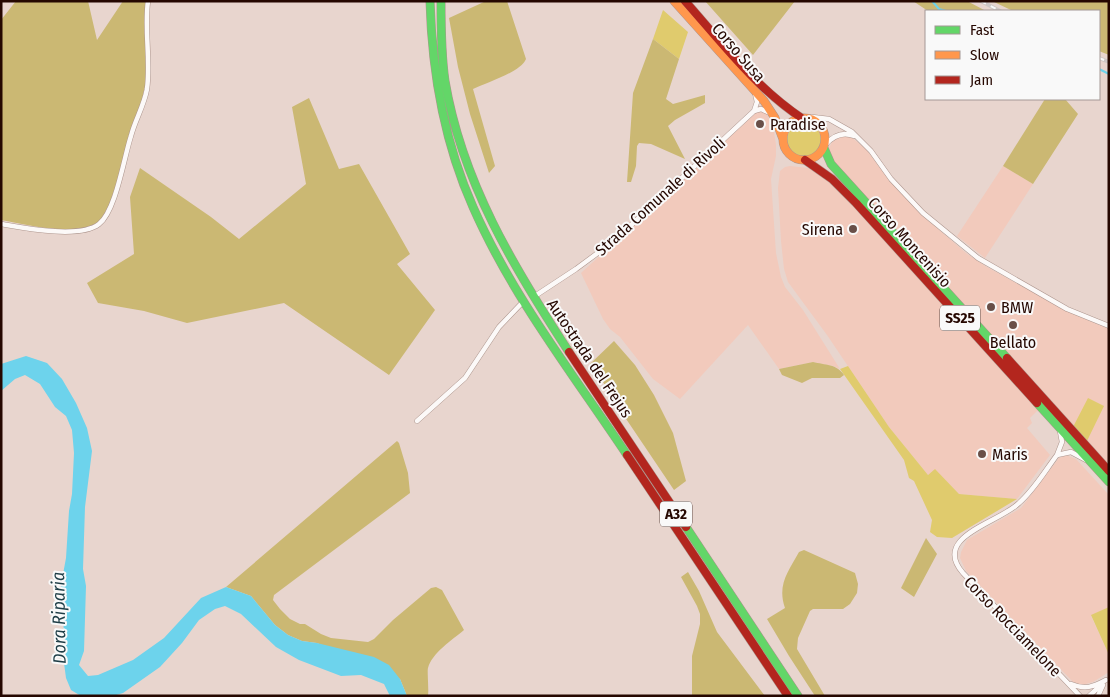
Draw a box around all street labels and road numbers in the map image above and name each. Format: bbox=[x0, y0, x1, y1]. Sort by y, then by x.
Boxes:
street label: Corso Susa bbox=[708, 19, 769, 86]
street label: Strada Comunale di Rivoli bbox=[592, 133, 729, 260]
street label: Corso Moncenisio bbox=[864, 193, 955, 291]
street label: Autostrada del Frejus bbox=[543, 296, 636, 421]
road number: SS25 bbox=[940, 306, 980, 330]
road number: A32 bbox=[660, 502, 692, 526]
street label: Corso Rocciamelone bbox=[960, 572, 1065, 680]

